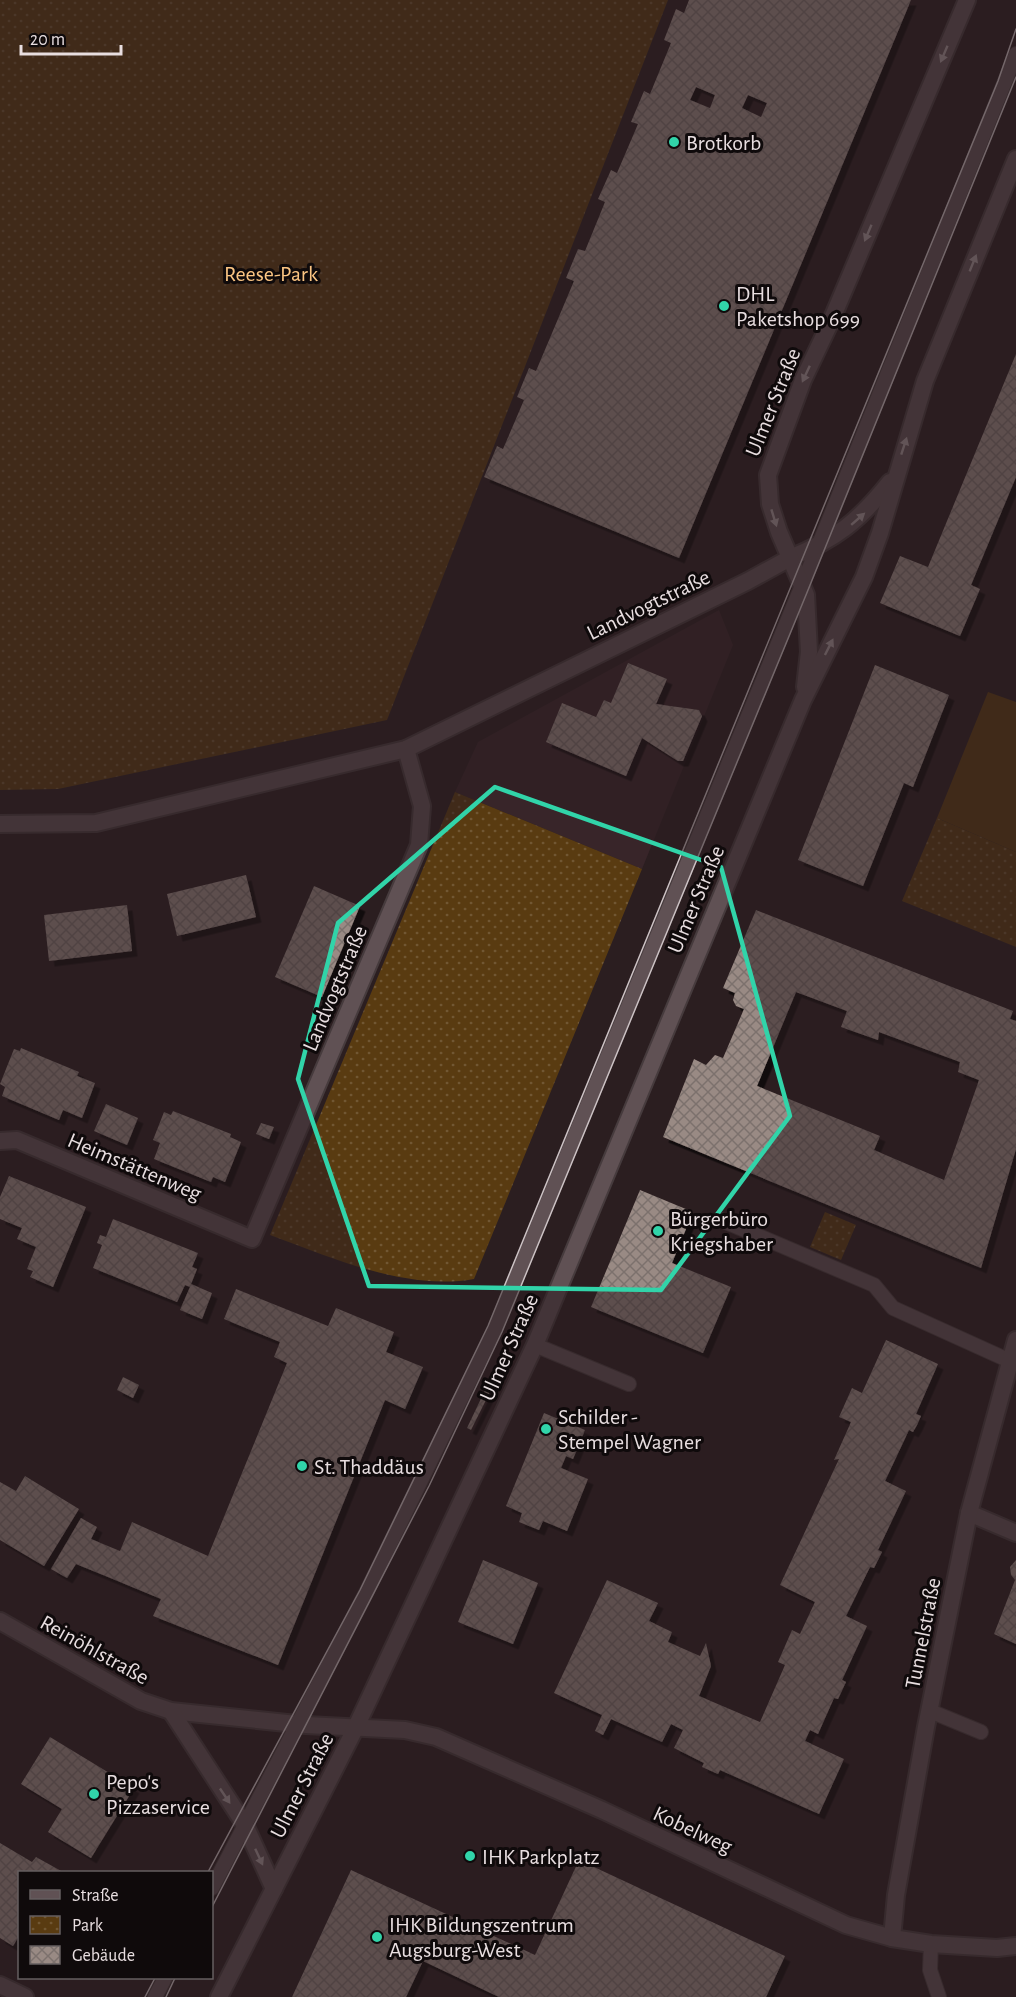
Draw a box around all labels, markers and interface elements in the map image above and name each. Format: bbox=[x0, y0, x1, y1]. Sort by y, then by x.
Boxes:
scale bar bbox=[21, 18, 122, 56]
text: 20 m bbox=[30, 31, 65, 49]
one-way arrow bbox=[939, 45, 948, 63]
place label: Brotkorb bbox=[686, 132, 761, 154]
marker: Brotkorb bbox=[667, 135, 681, 149]
one-way arrow bbox=[863, 225, 873, 243]
one-way arrow bbox=[968, 254, 978, 272]
park label: Reese-Park bbox=[224, 263, 318, 285]
place label: DHL Paketshop 699 bbox=[736, 283, 860, 330]
marker: DHL Paketshop 699 bbox=[717, 299, 731, 313]
street label: Ulmer Straße bbox=[741, 345, 805, 460]
one-way arrow bbox=[801, 365, 811, 383]
one-way arrow bbox=[900, 437, 910, 455]
one-way arrow bbox=[770, 509, 779, 527]
one-way arrow bbox=[850, 513, 865, 526]
street label: Landvogtstraße bbox=[583, 566, 713, 644]
one-way arrow bbox=[825, 639, 834, 656]
street label: Ulmer Straße bbox=[663, 842, 728, 956]
street label: Landvogtstraße bbox=[299, 922, 371, 1054]
street label: Heimstättenweg bbox=[65, 1129, 205, 1205]
place label: Bürgerbüro Kriegshaber bbox=[670, 1208, 773, 1255]
marker: Bürgerbüro Kriegshaber bbox=[651, 1224, 665, 1238]
street label: Ulmer Straße bbox=[476, 1291, 542, 1404]
place label: Schilder - Stempel Wagner bbox=[558, 1406, 701, 1453]
marker: Schilder - Stempel Wagner bbox=[539, 1422, 553, 1436]
place label: St. Thaddäus bbox=[314, 1456, 424, 1478]
marker: St. Thaddäus bbox=[295, 1459, 309, 1473]
street label: Tunnelstraße bbox=[901, 1576, 945, 1691]
street label: Reinöhlstraße bbox=[37, 1611, 153, 1689]
street label: Ulmer Straße bbox=[266, 1729, 338, 1841]
place label: Pepo's Pizzaservice bbox=[106, 1771, 210, 1818]
marker: Pepo's Pizzaservice bbox=[87, 1787, 101, 1801]
one-way arrow bbox=[219, 1788, 231, 1804]
street label: Kobelweg bbox=[650, 1802, 736, 1858]
place label: IHK Parkplatz bbox=[482, 1846, 599, 1868]
one-way arrow bbox=[254, 1849, 263, 1866]
marker: IHK Parkplatz bbox=[463, 1849, 477, 1863]
legend bbox=[18, 1871, 213, 1979]
text: Straße bbox=[72, 1887, 118, 1905]
place label: IHK Bildungszentrum Augsburg-West bbox=[389, 1914, 574, 1961]
text: Park bbox=[72, 1917, 104, 1935]
marker: IHK Bildungszentrum Augsburg-West bbox=[370, 1930, 384, 1944]
text: Gebäude bbox=[72, 1947, 135, 1965]

